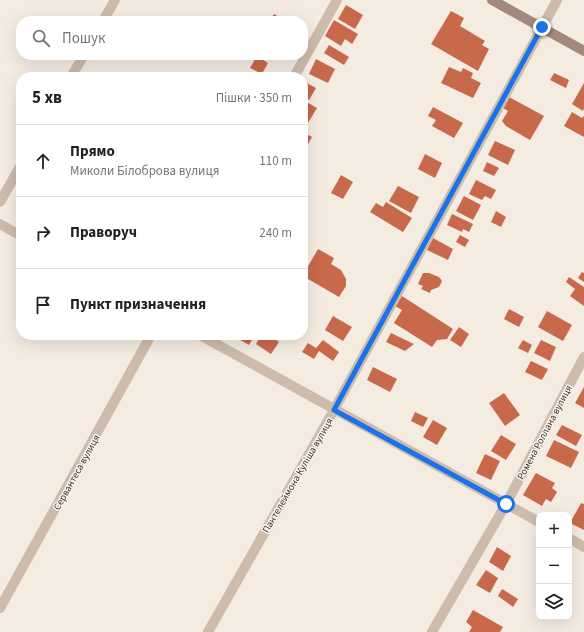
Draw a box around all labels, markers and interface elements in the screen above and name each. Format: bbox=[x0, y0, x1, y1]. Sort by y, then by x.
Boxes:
search box bbox=[16, 16, 308, 60]
route end bbox=[533, 18, 551, 36]
icon: search bbox=[30, 27, 52, 49]
text: Пошук bbox=[62, 28, 105, 49]
text: 5 хв bbox=[32, 86, 62, 110]
text: Пішки · 350 m bbox=[216, 89, 292, 107]
text: Прямо bbox=[70, 141, 115, 162]
icon: ahead bbox=[32, 150, 54, 172]
text: 110 m bbox=[259, 152, 292, 170]
text: Миколи Білоброва вулиця bbox=[70, 162, 219, 180]
icon: right bbox=[32, 222, 54, 244]
text: Праворуч bbox=[70, 222, 137, 243]
text: 240 m bbox=[259, 224, 292, 242]
icon: arrive bbox=[32, 294, 54, 316]
text: Пункт призначення bbox=[70, 294, 206, 315]
street label: Ромена Роллана вулиця bbox=[514, 383, 576, 482]
street label: Пантелеймона Куліша вулиця bbox=[259, 415, 337, 536]
street label: Сервантеса вулиця bbox=[50, 432, 103, 513]
route start bbox=[497, 495, 515, 513]
map controls bbox=[536, 512, 572, 620]
button: + bbox=[536, 512, 572, 548]
button: − bbox=[536, 548, 572, 584]
button: layers bbox=[536, 584, 572, 620]

